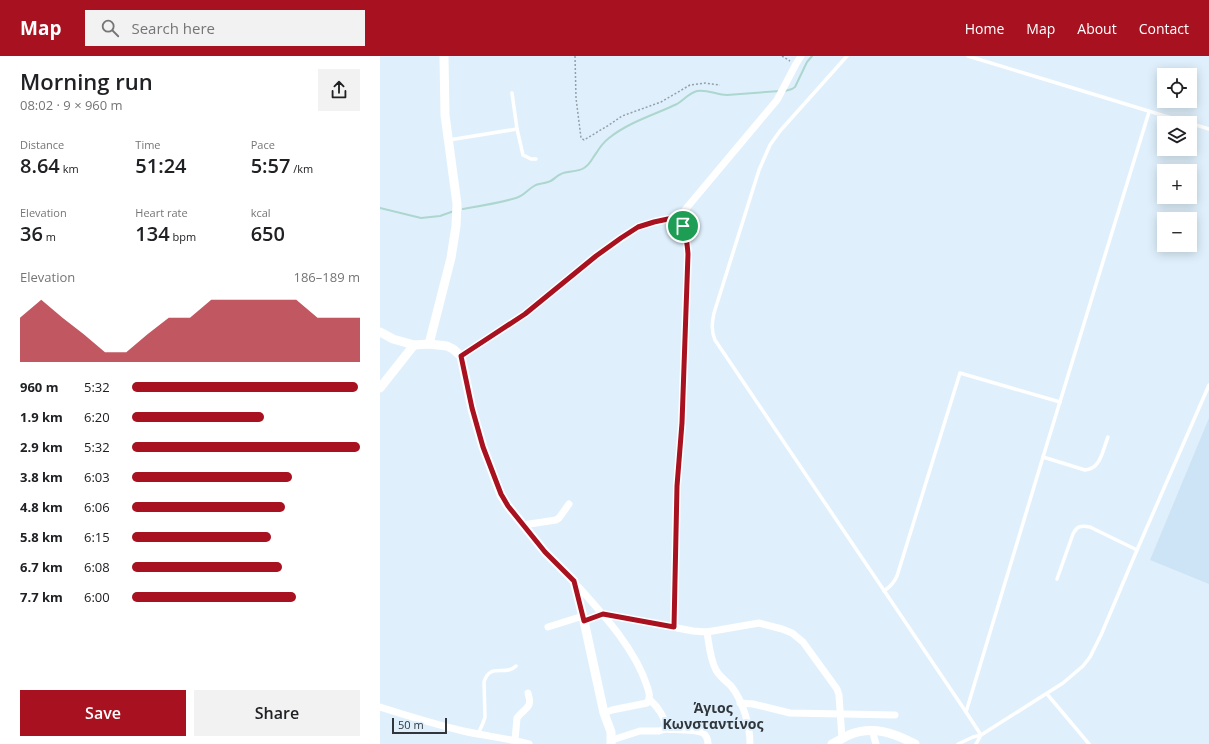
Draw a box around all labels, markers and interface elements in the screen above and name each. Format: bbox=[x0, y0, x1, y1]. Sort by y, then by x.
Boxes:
search box bbox=[85, 10, 365, 46]
text: Map bbox=[20, 15, 61, 41]
icon: search bbox=[99, 17, 121, 39]
text: Search here bbox=[131, 18, 215, 38]
text: Home bbox=[965, 19, 1004, 38]
text: Map bbox=[1026, 19, 1055, 38]
text: About bbox=[1077, 19, 1117, 38]
text: Contact bbox=[1139, 19, 1189, 38]
text: Morning run bbox=[20, 66, 153, 96]
map controls bbox=[1157, 68, 1197, 252]
button: locate bbox=[1157, 68, 1197, 108]
button: share bbox=[318, 69, 360, 111]
text: 08:02 · 9 × 960 m bbox=[20, 96, 123, 114]
button: layers bbox=[1157, 116, 1197, 156]
text: Distance bbox=[20, 137, 64, 152]
text: Time bbox=[135, 137, 161, 152]
text: Pace bbox=[251, 137, 275, 152]
text: 8.64 bbox=[20, 152, 60, 179]
text: 51:24 bbox=[135, 152, 187, 179]
text: 5:57 bbox=[251, 152, 290, 179]
text: km bbox=[60, 161, 79, 176]
text: /km bbox=[290, 161, 313, 176]
button: + bbox=[1157, 164, 1197, 204]
text: Elevation bbox=[20, 205, 67, 220]
text: Heart rate bbox=[135, 205, 188, 220]
text: kcal bbox=[251, 205, 271, 220]
pin bbox=[666, 209, 700, 243]
button: − bbox=[1157, 212, 1197, 252]
icon: arrive bbox=[672, 215, 694, 237]
text: 36 bbox=[20, 220, 43, 247]
text: 134 bbox=[135, 220, 170, 247]
text: 650 bbox=[251, 220, 285, 247]
text: m bbox=[43, 229, 56, 244]
text: bpm bbox=[170, 229, 196, 244]
text: Elevation bbox=[20, 268, 75, 286]
text: 186–189 m bbox=[293, 268, 360, 286]
text: 960 m bbox=[20, 378, 58, 396]
text: 5:32 bbox=[84, 378, 110, 396]
text: 1.9 km bbox=[20, 408, 63, 426]
text: 6:20 bbox=[84, 408, 110, 426]
text: 2.9 km bbox=[20, 438, 63, 456]
text: 5:32 bbox=[84, 438, 110, 456]
text: 3.8 km bbox=[20, 468, 63, 486]
text: 6:03 bbox=[84, 468, 110, 486]
text: 4.8 km bbox=[20, 498, 63, 516]
text: 6:06 bbox=[84, 498, 110, 516]
text: 5.8 km bbox=[20, 528, 63, 546]
text: 6:15 bbox=[84, 528, 110, 546]
text: 6.7 km bbox=[20, 558, 63, 576]
text: 6:08 bbox=[84, 558, 110, 576]
text: 7.7 km bbox=[20, 588, 63, 606]
text: 6:00 bbox=[84, 588, 110, 606]
button: Save bbox=[20, 690, 186, 736]
button: Share bbox=[194, 690, 360, 736]
district label: Άγιος Κωνσταντίνος bbox=[663, 698, 764, 733]
scale bar bbox=[392, 716, 447, 735]
text: 50 m bbox=[398, 717, 424, 732]

